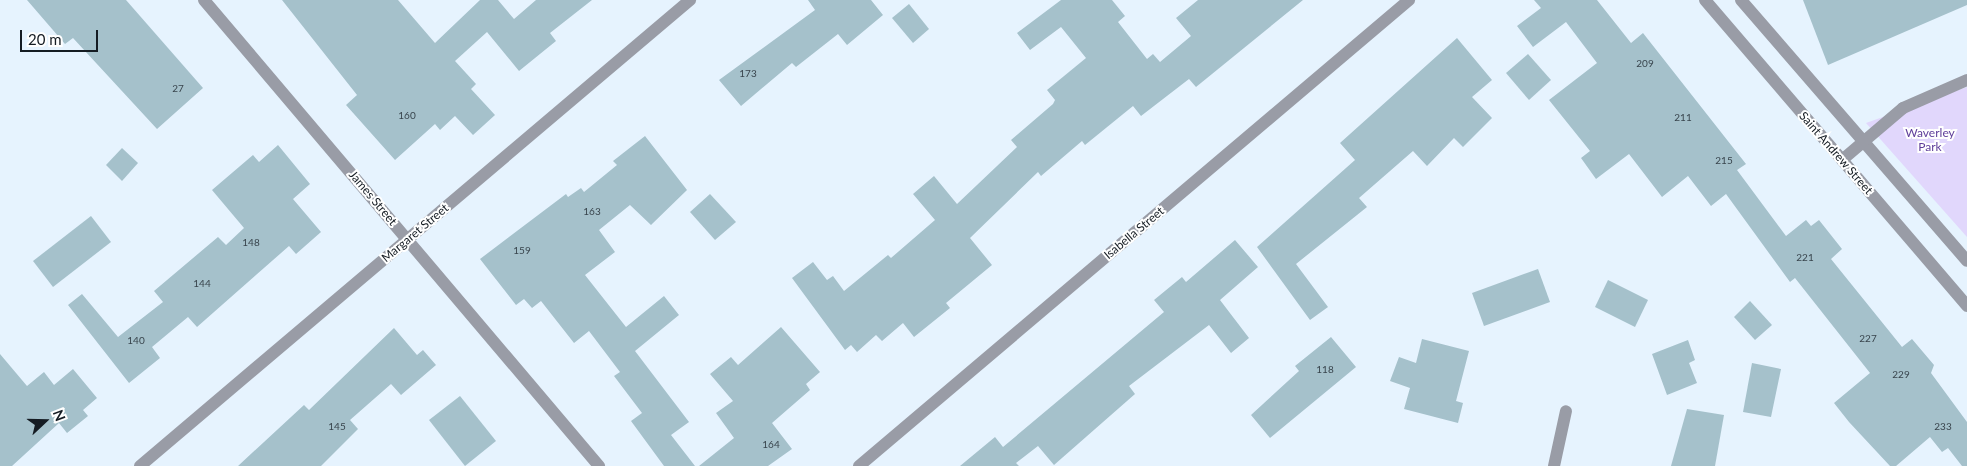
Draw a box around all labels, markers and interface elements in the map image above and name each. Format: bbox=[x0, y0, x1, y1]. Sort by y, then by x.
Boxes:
scale bar bbox=[22, 20, 100, 52]
text: 20 m bbox=[28, 30, 62, 48]
house number: 209 bbox=[1636, 58, 1654, 70]
house number: 173 bbox=[739, 68, 757, 80]
house number: 27 bbox=[172, 83, 184, 95]
street label: Saint Andrew Street bbox=[1796, 109, 1876, 197]
house number: 160 bbox=[398, 110, 416, 122]
house number: 211 bbox=[1674, 112, 1692, 124]
park label: Waverley Park bbox=[1905, 126, 1955, 154]
house number: 215 bbox=[1715, 155, 1733, 167]
street label: James Street bbox=[346, 168, 400, 228]
street label: Margaret Street bbox=[379, 201, 451, 265]
street label: Isabella Street bbox=[1101, 204, 1167, 262]
house number: 163 bbox=[583, 206, 601, 218]
house number: 148 bbox=[242, 237, 260, 249]
house number: 159 bbox=[513, 245, 531, 257]
house number: 221 bbox=[1796, 252, 1814, 264]
house number: 144 bbox=[193, 278, 211, 290]
house number: 227 bbox=[1859, 333, 1877, 345]
house number: 140 bbox=[127, 335, 145, 347]
house number: 118 bbox=[1316, 364, 1334, 376]
house number: 229 bbox=[1892, 369, 1910, 381]
north arrow bbox=[20, 396, 70, 446]
text: N bbox=[50, 407, 69, 424]
house number: 145 bbox=[328, 421, 346, 433]
house number: 233 bbox=[1934, 421, 1952, 433]
house number: 164 bbox=[762, 439, 780, 451]

